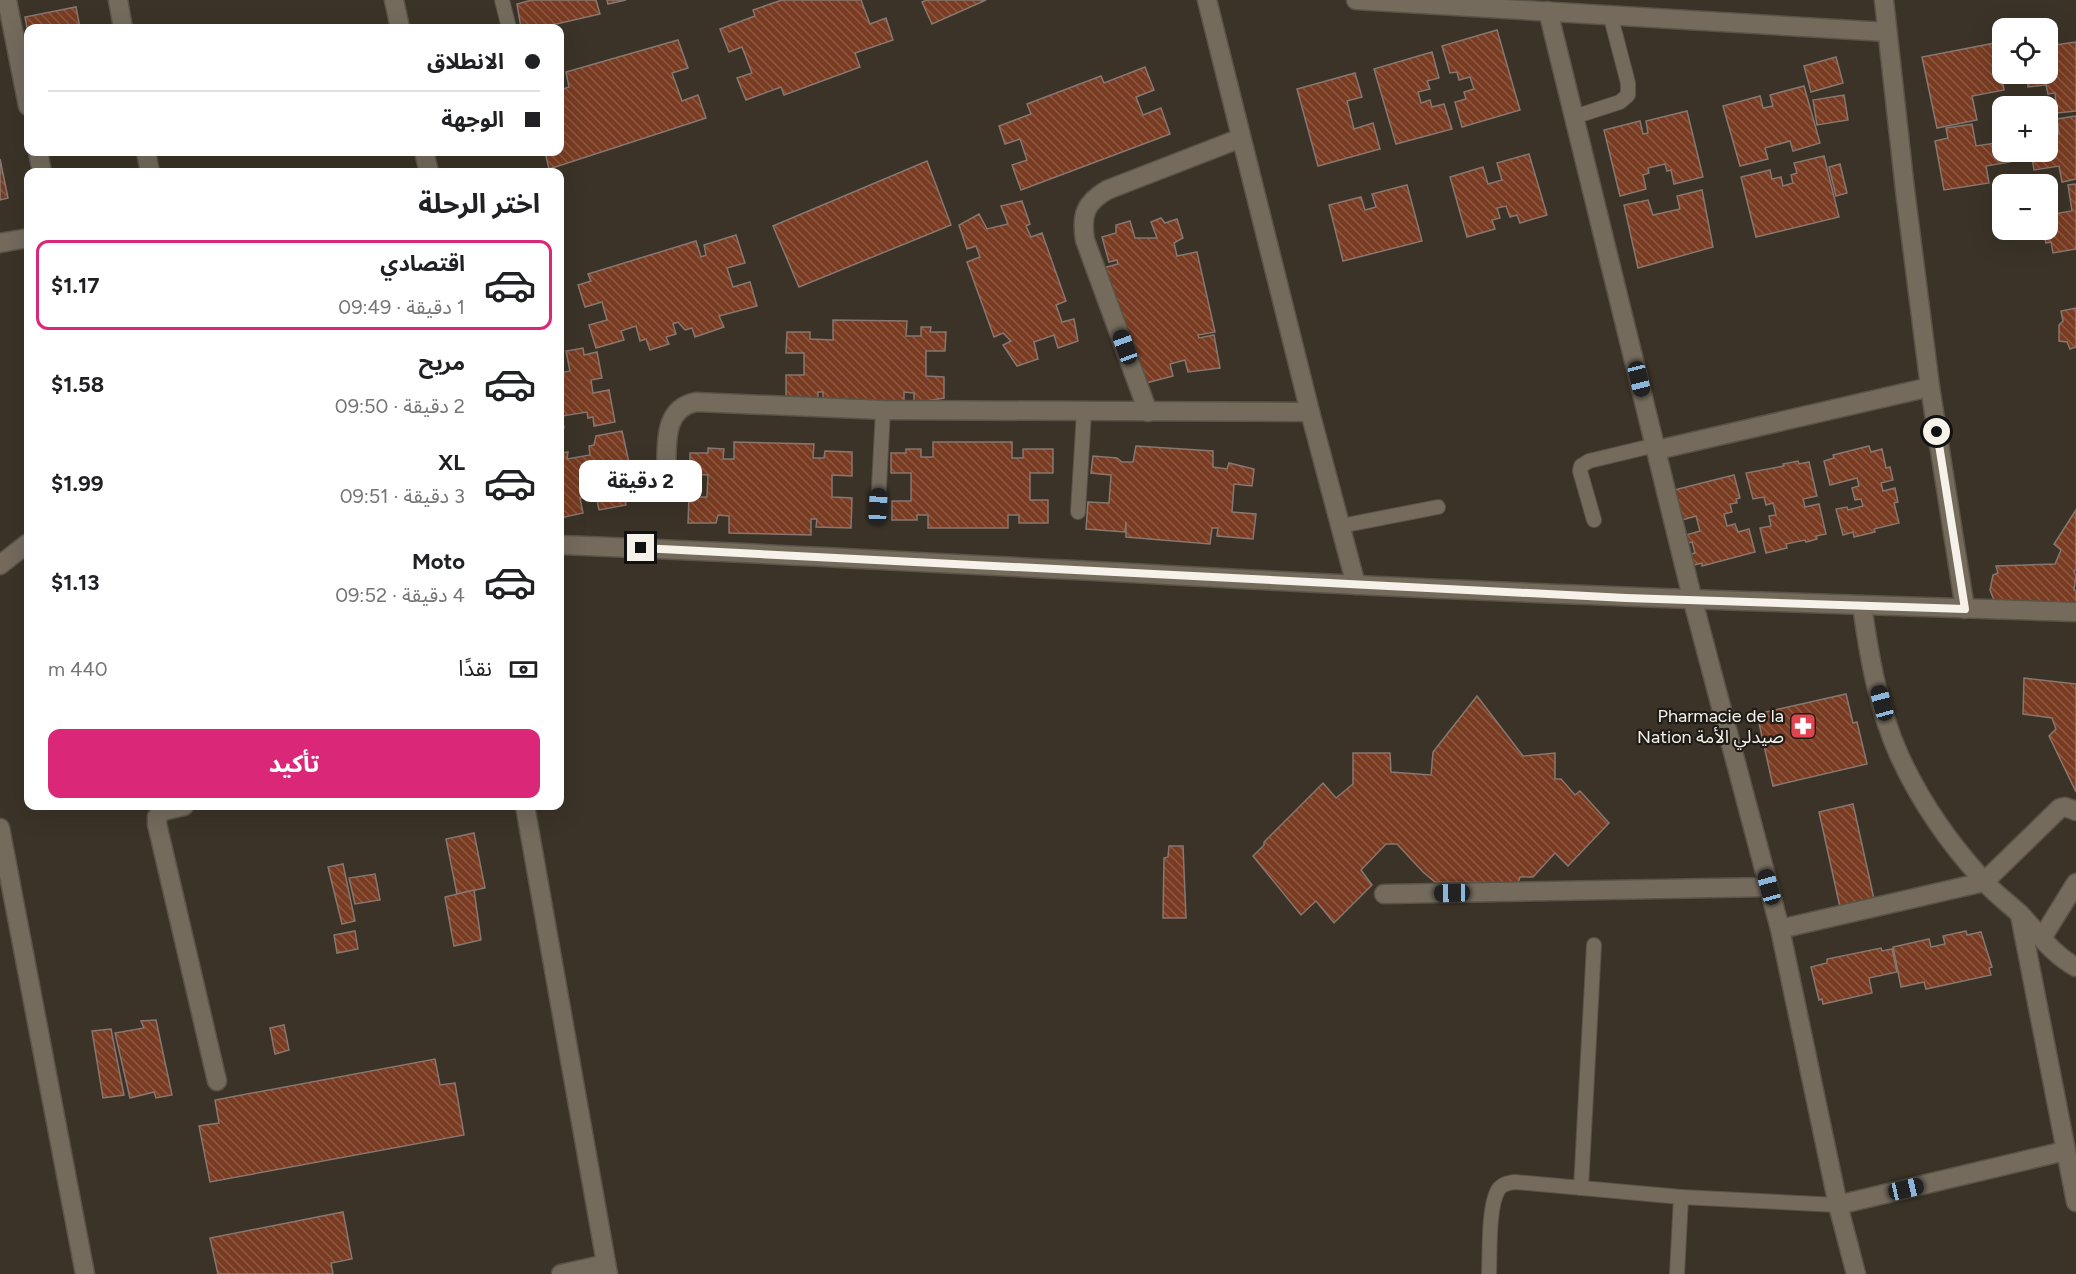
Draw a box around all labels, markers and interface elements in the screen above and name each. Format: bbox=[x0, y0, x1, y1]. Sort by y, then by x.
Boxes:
map controls bbox=[1992, 18, 2058, 240]
button: locate bbox=[1992, 18, 2058, 84]
text: الانطلاق bbox=[427, 48, 504, 75]
button: + bbox=[1992, 96, 2058, 162]
text: الوجهة bbox=[441, 106, 504, 133]
button: − bbox=[1992, 174, 2058, 240]
text: اختر الرحلة bbox=[418, 187, 540, 220]
text: اقتصادي bbox=[380, 250, 465, 277]
icon: car bbox=[483, 258, 537, 312]
text: $1.17 bbox=[51, 272, 99, 299]
text: 1 دقيقة · 09:49 bbox=[338, 295, 465, 319]
car bbox=[1110, 327, 1140, 367]
text: مريح bbox=[419, 349, 465, 376]
icon: car bbox=[483, 357, 537, 411]
car bbox=[1626, 359, 1652, 399]
text: $1.58 bbox=[51, 371, 104, 398]
text: 2 دقيقة · 09:50 bbox=[335, 394, 465, 418]
route start bbox=[1923, 418, 1950, 445]
text: XL bbox=[438, 449, 465, 476]
icon: car bbox=[483, 456, 537, 510]
callout: 2 دقيقة bbox=[580, 461, 702, 503]
text: 2 دقيقة bbox=[607, 469, 674, 493]
text: $1.99 bbox=[51, 470, 103, 497]
text: 3 دقيقة · 09:51 bbox=[340, 484, 465, 508]
car bbox=[868, 488, 888, 524]
route end bbox=[627, 534, 654, 561]
text: Moto bbox=[412, 548, 465, 575]
icon: car bbox=[483, 555, 537, 609]
text: $1.13 bbox=[51, 569, 99, 596]
text: 4 دقيقة · 09:52 bbox=[335, 583, 465, 607]
icon: cash bbox=[507, 653, 540, 686]
text: نقدًا bbox=[458, 655, 492, 682]
text: 440 m bbox=[48, 657, 108, 681]
car bbox=[1869, 683, 1895, 723]
place label: Pharmacie de la Nation صيدلي الأمة bbox=[1637, 705, 1784, 750]
pharmacy icon: Pharmacie de la Nation صيدلي الأمة bbox=[1788, 711, 1818, 741]
button: تأكيد bbox=[48, 729, 540, 798]
car bbox=[1756, 867, 1782, 907]
car bbox=[1434, 884, 1470, 902]
car bbox=[1886, 1176, 1926, 1202]

